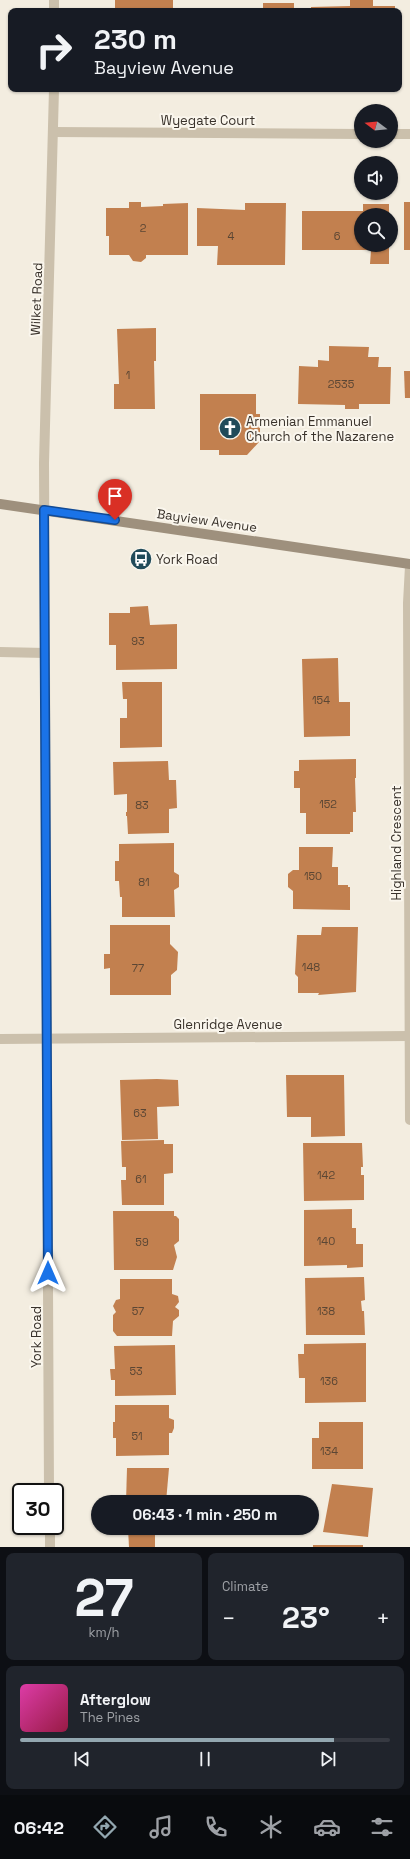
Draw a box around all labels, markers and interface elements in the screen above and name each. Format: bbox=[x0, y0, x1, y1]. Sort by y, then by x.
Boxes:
text: 230 m bbox=[94, 21, 177, 57]
icon: right bbox=[28, 24, 80, 76]
text: Bayview Avenue bbox=[94, 56, 234, 79]
north arrow bbox=[354, 104, 398, 148]
map controls bbox=[354, 104, 398, 252]
street label: Wyegate Court bbox=[161, 112, 255, 129]
button: sound bbox=[354, 156, 398, 200]
button: search bbox=[354, 208, 398, 252]
house number: 2 bbox=[140, 221, 147, 235]
house number: 4 bbox=[228, 229, 235, 243]
house number: 6 bbox=[334, 229, 341, 243]
street label: Wilket Road bbox=[27, 262, 46, 336]
house number: 1 bbox=[126, 368, 130, 382]
house number: 2535 bbox=[328, 377, 355, 391]
place label: Armenian Emmanuel Church of the Nazarene bbox=[246, 413, 394, 445]
church icon: Armenian Emmanuel Church of the Nazarene bbox=[217, 415, 243, 441]
pin bbox=[98, 479, 132, 520]
icon: arrive bbox=[104, 485, 126, 507]
street label: Bayview Avenue bbox=[156, 505, 258, 536]
bus stop icon: York Road bbox=[128, 546, 154, 572]
place label: York Road bbox=[156, 551, 218, 568]
house number: 93 bbox=[131, 634, 145, 648]
house number: 154 bbox=[312, 693, 330, 707]
street label: Highland Crescent bbox=[388, 785, 405, 901]
house number: 152 bbox=[319, 797, 337, 811]
house number: 83 bbox=[135, 798, 149, 812]
house number: 150 bbox=[304, 869, 322, 883]
house number: 81 bbox=[138, 875, 150, 889]
house number: 148 bbox=[302, 960, 320, 974]
house number: 77 bbox=[132, 961, 144, 975]
street label: Glenridge Avenue bbox=[173, 1016, 283, 1033]
house number: 63 bbox=[133, 1106, 147, 1120]
house number: 142 bbox=[317, 1168, 335, 1182]
house number: 61 bbox=[135, 1172, 147, 1186]
house number: 140 bbox=[317, 1234, 335, 1248]
house number: 59 bbox=[135, 1235, 149, 1249]
position arrow bbox=[27, 1252, 69, 1294]
house number: 57 bbox=[132, 1304, 144, 1318]
house number: 138 bbox=[317, 1304, 335, 1318]
street label: York Road bbox=[28, 1306, 45, 1368]
house number: 53 bbox=[129, 1364, 143, 1378]
house number: 136 bbox=[320, 1374, 338, 1388]
house number: 51 bbox=[131, 1429, 143, 1443]
house number: 134 bbox=[320, 1444, 338, 1458]
speed limit sign: 30 bbox=[12, 1483, 64, 1535]
text: 06:43 · 1 min · 250 m bbox=[133, 1505, 277, 1524]
text: 27 bbox=[74, 1565, 134, 1631]
text: Climate bbox=[222, 1578, 268, 1595]
text: 23° bbox=[282, 1598, 330, 1637]
text: − bbox=[222, 1604, 236, 1632]
text: + bbox=[376, 1604, 390, 1632]
text: km/h bbox=[89, 1624, 119, 1641]
text: Afterglow bbox=[80, 1690, 151, 1709]
text: The Pines bbox=[80, 1709, 140, 1726]
icon: previous bbox=[71, 1748, 93, 1770]
icon: pause bbox=[194, 1748, 216, 1770]
icon: next bbox=[317, 1748, 339, 1770]
icon: directions bbox=[91, 1813, 119, 1841]
icon: music bbox=[147, 1813, 175, 1841]
icon: phone bbox=[202, 1813, 230, 1841]
icon: climate bbox=[257, 1813, 285, 1841]
icon: car bbox=[313, 1813, 341, 1841]
icon: filters bbox=[368, 1813, 396, 1841]
text: 06:42 bbox=[14, 1816, 64, 1839]

